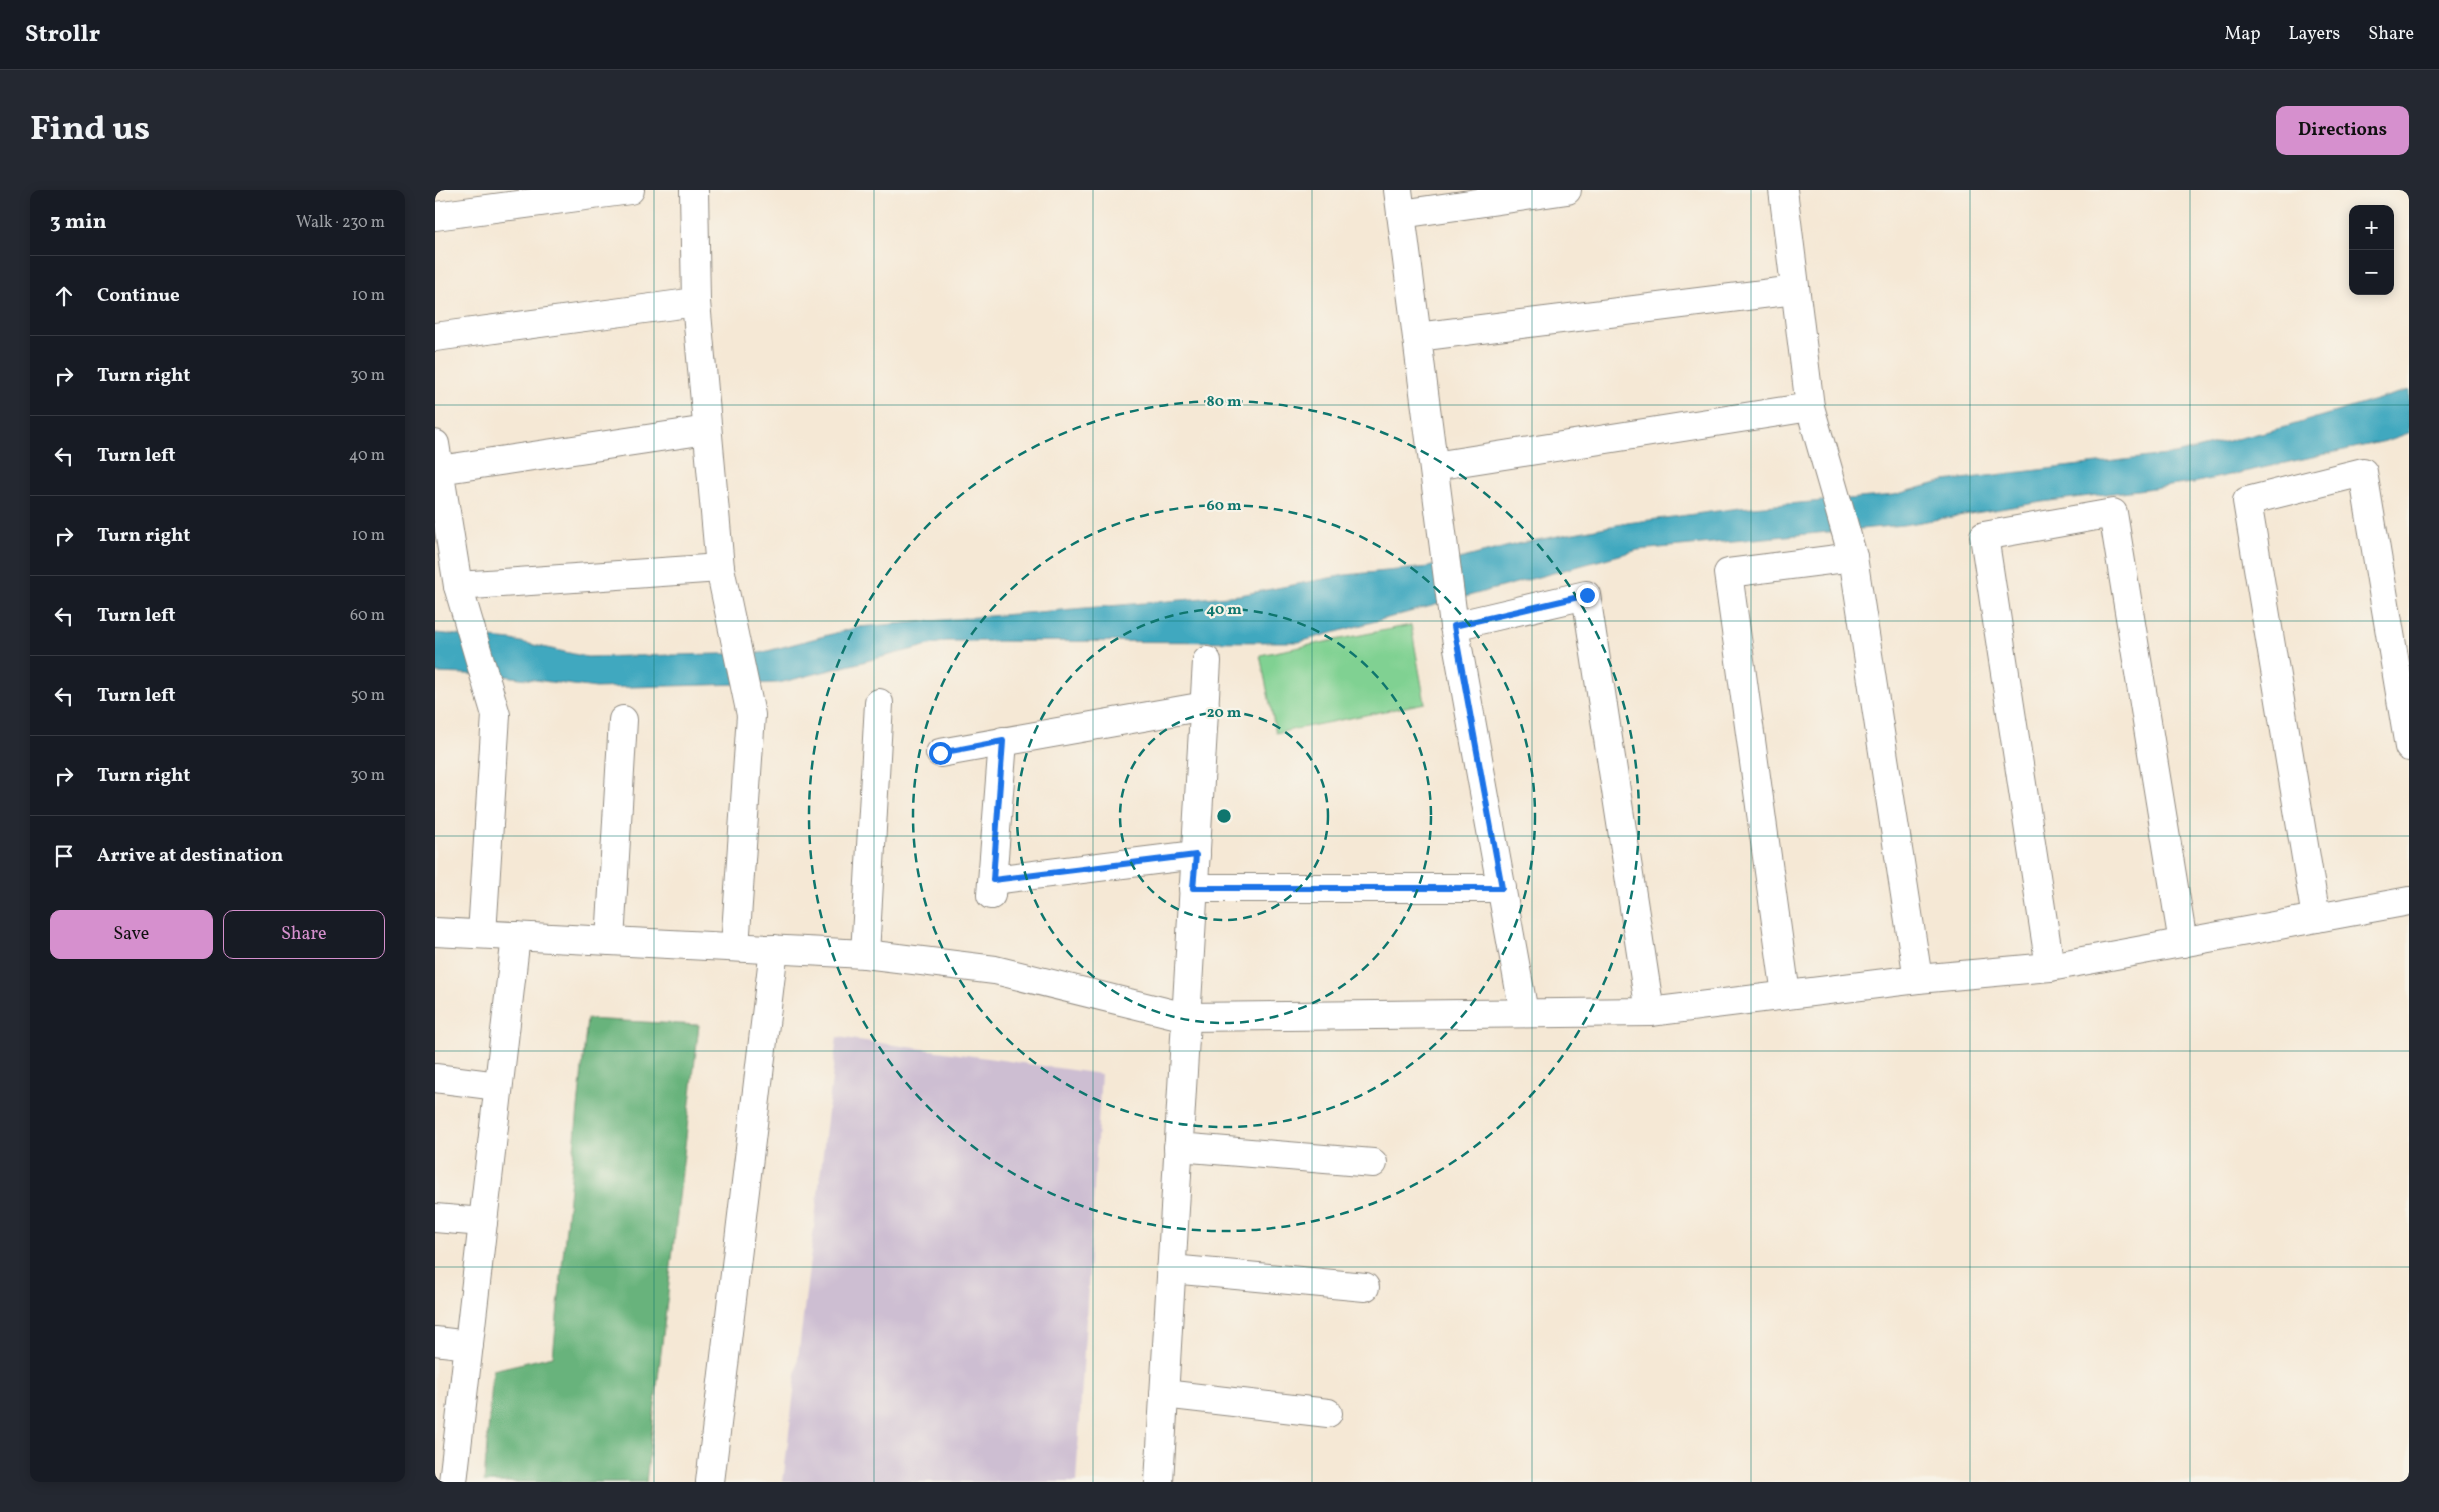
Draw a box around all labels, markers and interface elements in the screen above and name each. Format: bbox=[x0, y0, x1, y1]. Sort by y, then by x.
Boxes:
text: Strollr bbox=[25, 18, 100, 52]
text: Map bbox=[2224, 22, 2260, 47]
text: Layers bbox=[2288, 22, 2340, 47]
text: Share bbox=[2368, 22, 2414, 47]
text: Find us bbox=[30, 106, 150, 154]
button: Directions bbox=[2276, 106, 2409, 155]
map controls bbox=[2349, 205, 2394, 295]
button: + bbox=[2349, 205, 2394, 250]
text: 3 min bbox=[50, 208, 106, 237]
text: Walk · 230 m bbox=[296, 212, 385, 234]
button: − bbox=[2349, 250, 2394, 295]
icon: ahead bbox=[50, 282, 78, 310]
text: Continue bbox=[97, 283, 180, 309]
text: 10 m bbox=[352, 285, 385, 307]
icon: right bbox=[50, 362, 78, 390]
text: Turn right bbox=[97, 363, 190, 389]
text: 30 m bbox=[350, 365, 385, 387]
text: 80 m bbox=[1207, 392, 1242, 413]
icon: left bbox=[50, 442, 78, 470]
text: Turn left bbox=[97, 443, 176, 469]
text: 40 m bbox=[349, 445, 385, 467]
text: 60 m bbox=[1207, 496, 1242, 517]
icon: right bbox=[50, 522, 78, 550]
text: Turn right bbox=[97, 523, 190, 549]
text: 10 m bbox=[352, 525, 385, 547]
route end bbox=[1576, 584, 1599, 607]
text: 40 m bbox=[1206, 600, 1242, 621]
icon: left bbox=[50, 602, 78, 630]
text: Turn left bbox=[97, 603, 176, 629]
text: 60 m bbox=[350, 605, 385, 627]
icon: left bbox=[50, 682, 78, 710]
text: Turn left bbox=[97, 683, 176, 709]
text: 50 m bbox=[351, 685, 385, 707]
text: 20 m bbox=[1207, 703, 1242, 724]
route start bbox=[929, 742, 952, 765]
icon: right bbox=[50, 762, 78, 790]
text: Turn right bbox=[97, 763, 190, 789]
text: 30 m bbox=[350, 765, 385, 787]
centre of rings bbox=[1215, 807, 1233, 825]
icon: arrive bbox=[50, 842, 78, 870]
text: Arrive at destination bbox=[97, 843, 283, 869]
button: Save bbox=[50, 910, 213, 959]
button: Share bbox=[223, 910, 385, 959]

